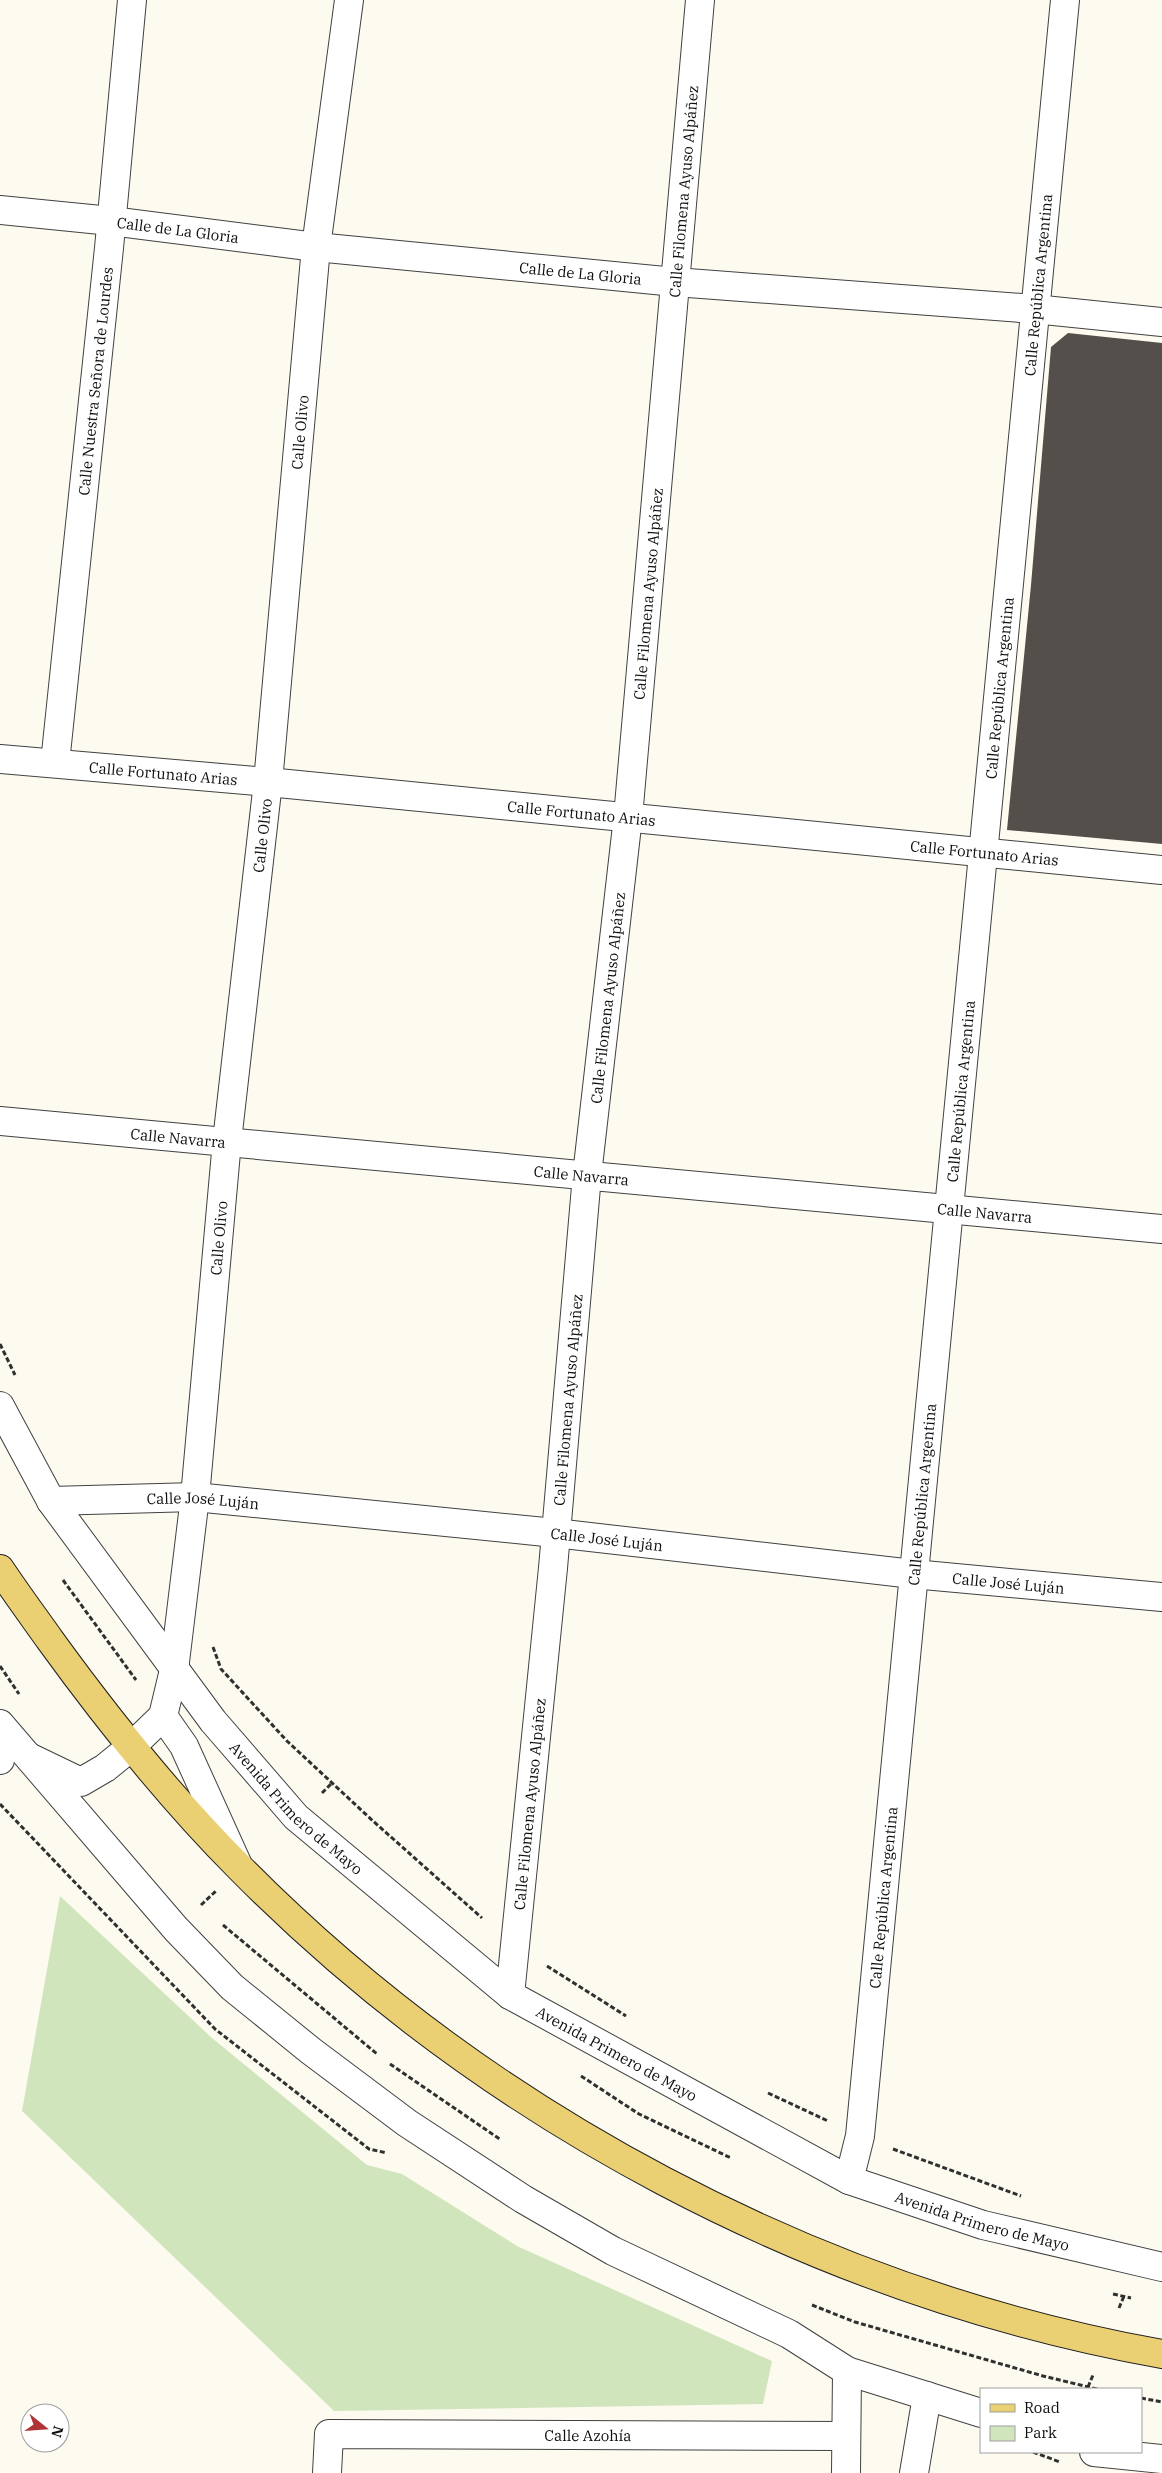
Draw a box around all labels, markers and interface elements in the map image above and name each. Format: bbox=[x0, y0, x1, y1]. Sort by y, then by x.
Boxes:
street label: Calle Filomena Ayuso Alpáñez bbox=[664, 85, 702, 298]
street label: Calle República Argentina bbox=[1019, 193, 1056, 377]
street label: Calle de La Gloria bbox=[116, 212, 240, 247]
street label: Calle de La Gloria bbox=[518, 257, 643, 288]
street label: Calle Nuestra Señora de Lourdes bbox=[74, 266, 116, 496]
street label: Calle Olivo bbox=[287, 394, 312, 470]
street label: Calle Filomena Ayuso Alpáñez bbox=[629, 487, 666, 701]
street label: Calle República Argentina bbox=[981, 596, 1017, 780]
street label: Calle Fortunato Arias bbox=[88, 757, 239, 789]
street label: Calle Fortunato Arias bbox=[506, 796, 657, 830]
street label: Calle Olivo bbox=[248, 797, 276, 874]
street label: Calle Fortunato Arias bbox=[909, 836, 1060, 869]
street label: Calle Filomena Ayuso Alpáñez bbox=[586, 891, 629, 1105]
street label: Calle República Argentina bbox=[942, 999, 978, 1183]
street label: Calle Navarra bbox=[130, 1124, 227, 1151]
street label: Calle Navarra bbox=[533, 1161, 630, 1189]
street label: Calle Navarra bbox=[936, 1199, 1033, 1226]
street label: Calle Olivo bbox=[205, 1200, 231, 1276]
street label: Calle Filomena Ayuso Alpáñez bbox=[549, 1293, 586, 1507]
street label: Calle República Argentina bbox=[903, 1402, 940, 1586]
street label: Calle José Luján bbox=[146, 1487, 260, 1513]
street label: Calle José Luján bbox=[550, 1523, 664, 1555]
street label: Calle José Luján bbox=[951, 1568, 1066, 1597]
street label: Calle Filomena Ayuso Alpáñez bbox=[509, 1697, 549, 1911]
street label: Avenida Primero de Mayo bbox=[226, 1738, 367, 1878]
street label: Calle República Argentina bbox=[865, 1806, 901, 1989]
street label: Avenida Primero de Mayo bbox=[533, 2002, 701, 2105]
street label: Avenida Primero de Mayo bbox=[893, 2187, 1071, 2254]
legend bbox=[980, 2388, 1142, 2453]
text: Road bbox=[1024, 2398, 1060, 2417]
north arrow bbox=[20, 2403, 70, 2453]
text: Park bbox=[1024, 2423, 1057, 2442]
text: N bbox=[47, 2424, 68, 2440]
street label: Calle Azohía bbox=[544, 2425, 632, 2445]

